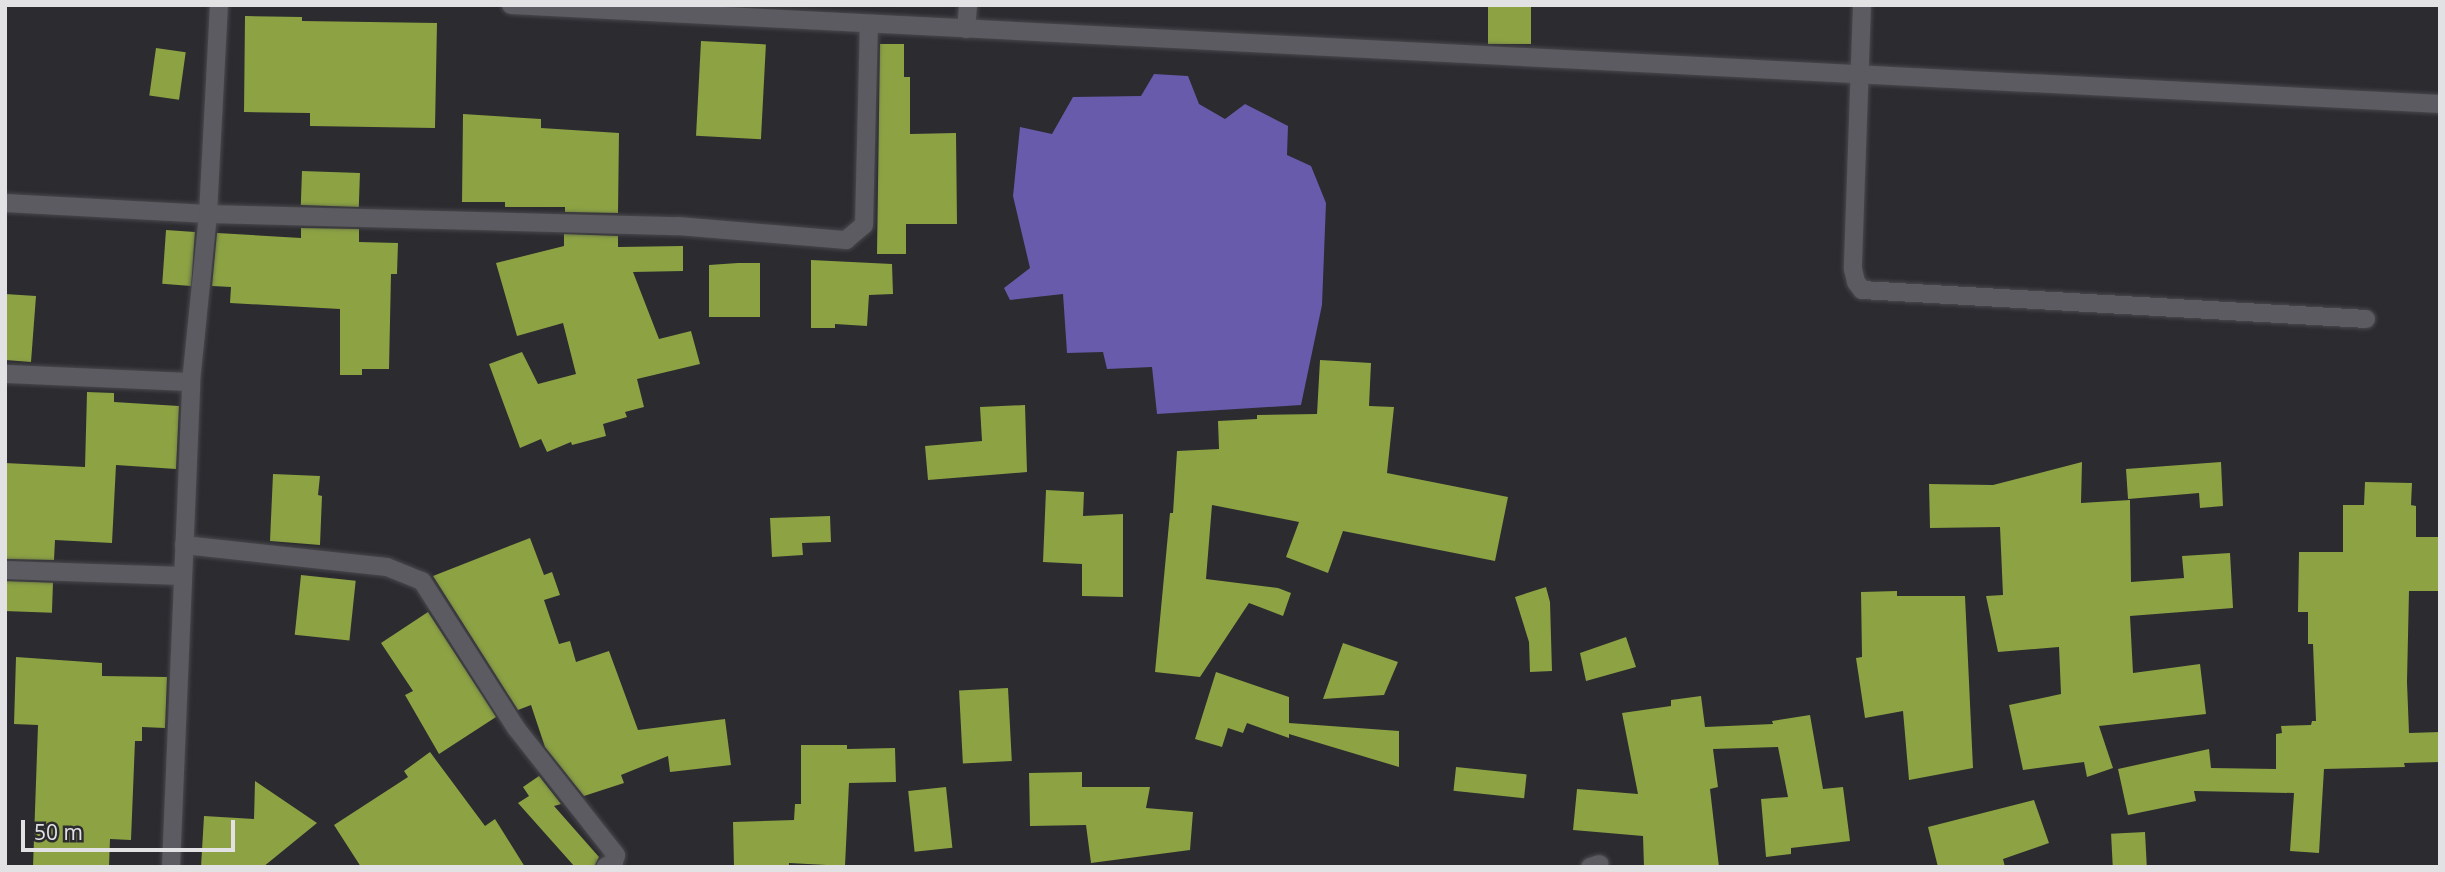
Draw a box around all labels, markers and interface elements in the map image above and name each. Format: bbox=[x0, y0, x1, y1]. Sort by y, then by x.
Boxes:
scale bar bbox=[24, 806, 238, 850]
text: 50 m bbox=[34, 818, 83, 846]

